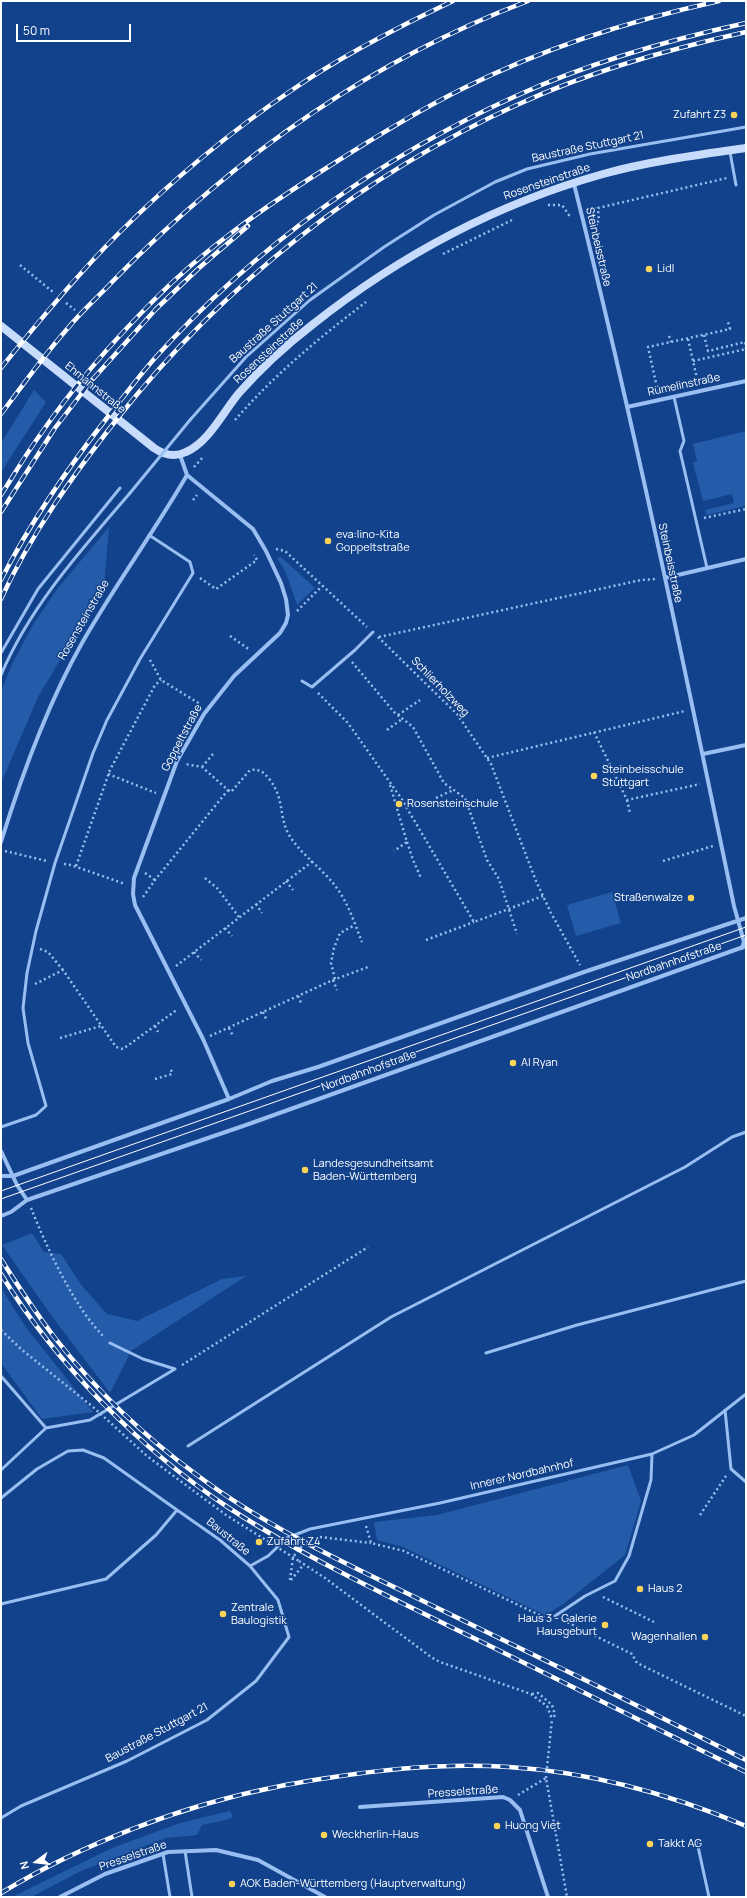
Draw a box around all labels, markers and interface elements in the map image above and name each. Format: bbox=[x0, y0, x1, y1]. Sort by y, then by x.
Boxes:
scale bar bbox=[18, 16, 133, 42]
text: 50 m bbox=[23, 22, 50, 39]
place label: Zufahrt Z3 bbox=[673, 108, 726, 122]
marker: Zufahrt Z3 bbox=[729, 110, 739, 120]
street label: Baustraße Stuttgart 21 bbox=[531, 129, 645, 165]
street label: Rosensteinstraße bbox=[502, 161, 592, 203]
street label: Steinbeisstraße bbox=[582, 206, 614, 288]
place label: Lidl bbox=[657, 262, 674, 276]
marker: Lidl bbox=[644, 264, 654, 274]
street label: Baustraße Stuttgart 21 bbox=[227, 280, 321, 366]
street label: Rosensteinstraße bbox=[231, 315, 307, 387]
street label: Ehmannstraße bbox=[62, 359, 128, 417]
street label: Rümelinstraße bbox=[646, 371, 722, 399]
street label: Steinbeisstraße bbox=[655, 522, 685, 604]
place label: eva:lino-Kita Goppeltstraße bbox=[336, 528, 410, 554]
marker: eva:lino-Kita Goppeltstraße bbox=[323, 536, 333, 546]
street label: Rosensteinstraße bbox=[56, 578, 112, 662]
street label: Schlierholzweg bbox=[408, 655, 472, 719]
street label: Goppeltstraße bbox=[159, 702, 205, 774]
place label: Steinbeisschule Stuttgart bbox=[602, 763, 684, 789]
marker: Steinbeisschule Stuttgart bbox=[589, 771, 599, 781]
place label: Rosensteinschule bbox=[407, 797, 498, 811]
marker: Rosensteinschule bbox=[394, 799, 404, 809]
place label: Straßenwalze bbox=[614, 891, 683, 905]
marker: Straßenwalze bbox=[686, 893, 696, 903]
street label: Nordbahnhofstraße bbox=[625, 939, 723, 985]
street label: Nordbahnhofstraße bbox=[320, 1048, 418, 1094]
place label: Al Ryan bbox=[521, 1056, 558, 1070]
marker: Al Ryan bbox=[508, 1058, 518, 1068]
place label: Landesgesundheitsamt Baden-Württemberg bbox=[313, 1157, 434, 1183]
marker: Landesgesundheitsamt Baden-Württemberg bbox=[300, 1165, 310, 1175]
street label: Innerer Nordbahnhof bbox=[469, 1457, 575, 1493]
street label: Baustraße bbox=[203, 1515, 253, 1559]
place label: Zufahrt Z4 bbox=[267, 1535, 320, 1549]
marker: Zufahrt Z4 bbox=[254, 1537, 264, 1547]
place label: Haus 2 bbox=[648, 1582, 682, 1596]
marker: Haus 2 bbox=[635, 1584, 645, 1594]
place label: Zentrale Baulogistik bbox=[231, 1601, 287, 1627]
marker: Zentrale Baulogistik bbox=[218, 1609, 228, 1619]
place label: Haus 3 - Galerie Hausgeburt bbox=[518, 1612, 597, 1638]
marker: Haus 3 - Galerie Hausgeburt bbox=[600, 1620, 610, 1630]
place label: Wagenhallen bbox=[631, 1630, 697, 1644]
marker: Wagenhallen bbox=[700, 1632, 710, 1642]
street label: Baustraße Stuttgart 21 bbox=[103, 1700, 211, 1766]
street label: Presselstraße bbox=[427, 1783, 499, 1801]
place label: Huong Viet bbox=[505, 1819, 561, 1833]
marker: Huong Viet bbox=[492, 1821, 502, 1831]
place label: Weckherlin-Haus bbox=[332, 1828, 419, 1842]
marker: Weckherlin-Haus bbox=[319, 1830, 329, 1840]
place label: Takkt AG bbox=[658, 1837, 702, 1851]
street label: Presselstraße bbox=[98, 1838, 168, 1874]
marker: Takkt AG bbox=[645, 1839, 655, 1849]
north arrow bbox=[16, 1842, 56, 1882]
text: N bbox=[16, 1859, 32, 1871]
place label: AOK Baden-Württemberg (Hauptverwaltung) bbox=[240, 1877, 466, 1891]
marker: AOK Baden-Württemberg (Hauptverwaltung) bbox=[227, 1879, 237, 1889]

